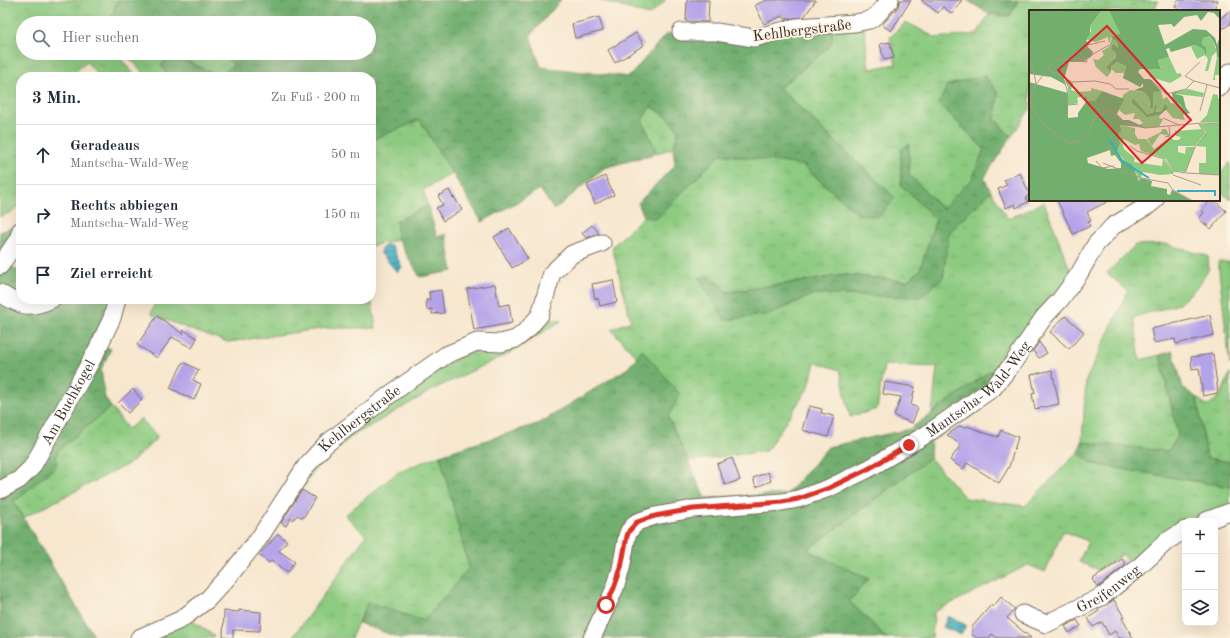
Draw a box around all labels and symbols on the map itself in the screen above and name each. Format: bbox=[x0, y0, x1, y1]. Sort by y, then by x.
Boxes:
inset map bbox=[1029, 10, 1220, 201]
street label: Kehlbergstraße bbox=[752, 18, 853, 45]
street label: Mantscha-Wald-Weg bbox=[924, 339, 1034, 441]
street label: Am Buchkogel bbox=[40, 358, 99, 448]
street label: Kehlbergstraße bbox=[316, 383, 404, 456]
route end bbox=[900, 436, 918, 454]
street label: Greifenweg bbox=[1075, 563, 1144, 617]
route start bbox=[597, 596, 615, 614]

